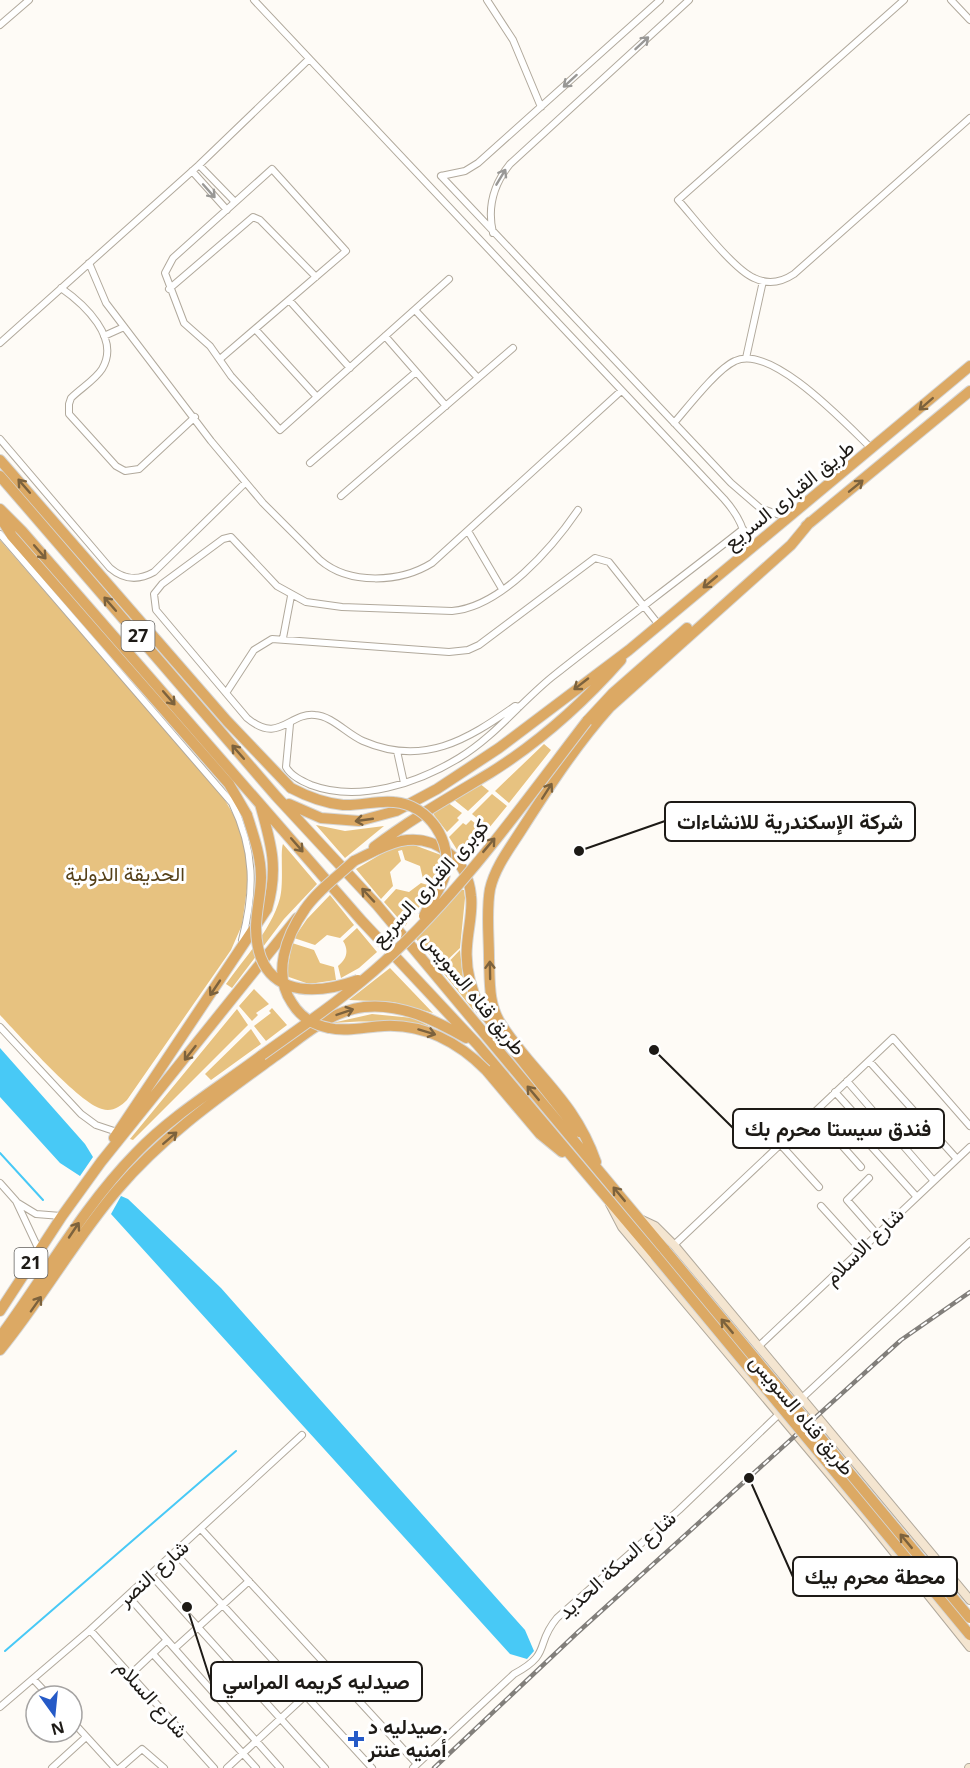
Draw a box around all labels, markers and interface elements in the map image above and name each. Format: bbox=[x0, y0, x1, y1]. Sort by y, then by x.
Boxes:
one-way arrow bbox=[634, 36, 649, 50]
one-way arrow bbox=[563, 74, 578, 88]
one-way arrow bbox=[495, 169, 507, 186]
one-way arrow bbox=[202, 183, 216, 198]
one-way arrow bbox=[919, 397, 934, 411]
street label: طريق القبارى السريع bbox=[718, 434, 860, 556]
one-way arrow bbox=[18, 478, 31, 494]
one-way arrow bbox=[847, 479, 863, 492]
one-way arrow bbox=[33, 544, 47, 559]
one-way arrow bbox=[702, 576, 718, 589]
one-way arrow bbox=[104, 596, 117, 612]
road number: 27 bbox=[122, 621, 154, 651]
one-way arrow bbox=[574, 678, 590, 691]
one-way arrow bbox=[162, 690, 176, 705]
one-way arrow bbox=[231, 745, 245, 760]
one-way arrow bbox=[541, 783, 553, 800]
callout: شركة الإسكندرية للانشاءات bbox=[665, 802, 915, 841]
text: شركة الإسكندرية للانشاءات bbox=[677, 807, 903, 836]
street label: كوبرى القبارى السريع bbox=[365, 813, 495, 953]
one-way arrow bbox=[355, 814, 375, 825]
one-way arrow bbox=[290, 837, 304, 852]
one-way arrow bbox=[483, 837, 496, 853]
park label: الحديقة الدولية bbox=[65, 860, 185, 887]
one-way arrow bbox=[361, 888, 375, 903]
street label: طريق قناه السويس bbox=[417, 927, 532, 1061]
one-way arrow bbox=[484, 961, 495, 981]
one-way arrow bbox=[209, 979, 221, 996]
one-way arrow bbox=[335, 1006, 354, 1017]
one-way arrow bbox=[417, 1027, 436, 1038]
one-way arrow bbox=[183, 1044, 196, 1060]
one-way arrow bbox=[526, 1086, 540, 1101]
callout: فندق سيستا محرم بك bbox=[733, 1109, 944, 1148]
text: فندق سيستا محرم بك bbox=[745, 1114, 931, 1143]
one-way arrow bbox=[162, 1131, 177, 1145]
one-way arrow bbox=[612, 1187, 626, 1202]
street label: شارع الاسلام bbox=[818, 1201, 910, 1291]
one-way arrow bbox=[68, 1222, 80, 1239]
road number: 21 bbox=[15, 1248, 48, 1278]
one-way arrow bbox=[30, 1297, 42, 1313]
one-way arrow bbox=[721, 1318, 734, 1334]
street label: طريق قناه السويس bbox=[744, 1348, 861, 1481]
street label: شارع السكة الحديد bbox=[552, 1504, 682, 1626]
street label: شارع النصر bbox=[110, 1533, 195, 1613]
one-way arrow bbox=[899, 1533, 912, 1549]
callout: محطة محرم بيك bbox=[793, 1557, 957, 1596]
text: محطة محرم بيك bbox=[805, 1562, 945, 1591]
street label: شارع السلام bbox=[109, 1654, 195, 1744]
callout: صيدليه كريمه المراسي bbox=[211, 1662, 422, 1701]
text: صيدليه كريمه المراسي bbox=[222, 1667, 410, 1699]
north arrow bbox=[24, 1684, 84, 1744]
place label: صيدليه د. أمنيه عنتر bbox=[367, 1713, 448, 1763]
text: N bbox=[49, 1716, 67, 1741]
marker: صيدليه د. أمنيه عنتر bbox=[349, 1732, 363, 1746]

